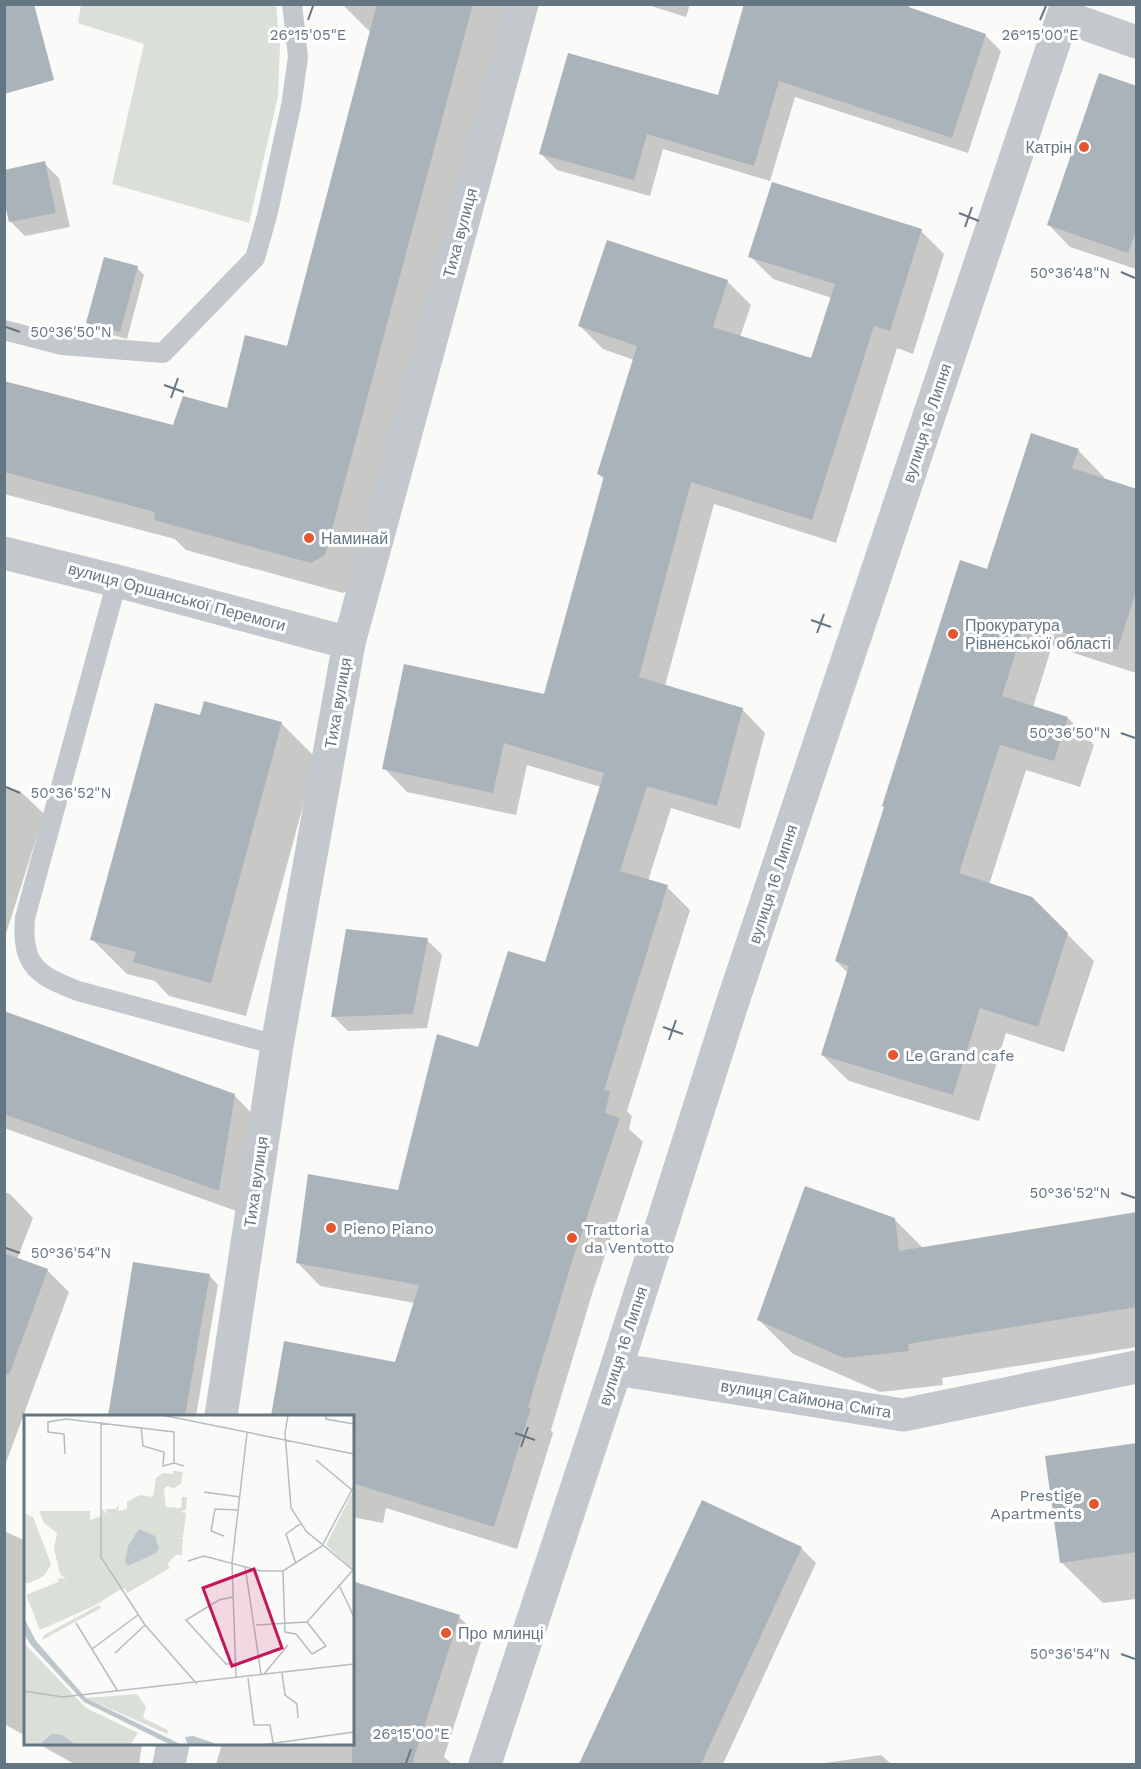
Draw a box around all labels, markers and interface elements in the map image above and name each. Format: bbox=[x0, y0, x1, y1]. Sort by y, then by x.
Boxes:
text: 26°15'05"E bbox=[270, 26, 346, 44]
text: 26°15'00"E bbox=[1001, 26, 1079, 44]
place label: Катрін bbox=[1026, 138, 1072, 157]
marker: Катрін bbox=[1077, 140, 1091, 154]
street label: Тиха вулиця bbox=[439, 186, 481, 280]
text: 50°36'48"N bbox=[1030, 264, 1110, 282]
text: 50°36'50"N bbox=[30, 323, 112, 341]
street label: вулиця 16 Липня bbox=[899, 361, 955, 485]
place label: Наминай bbox=[321, 529, 388, 548]
marker: Наминай bbox=[302, 531, 316, 545]
street label: вулиця Оршанської Перемоги bbox=[66, 559, 288, 635]
place label: Прокуратура Рівненської області bbox=[965, 616, 1111, 653]
marker: Прокуратура Рівненської області bbox=[946, 627, 960, 641]
street label: Тиха вулиця bbox=[321, 656, 355, 750]
text: 50°36'50"N bbox=[1029, 724, 1111, 742]
text: 50°36'52"N bbox=[31, 784, 111, 802]
street label: вулиця 16 Липня bbox=[745, 822, 801, 946]
place label: Le Grand cafe bbox=[905, 1046, 1015, 1065]
marker: Le Grand cafe bbox=[886, 1048, 900, 1062]
street label: Тиха вулиця bbox=[240, 1135, 272, 1229]
text: 50°36'52"N bbox=[1030, 1184, 1110, 1202]
place label: Pieno Piano bbox=[343, 1219, 434, 1238]
place label: Trattoria da Ventotto bbox=[584, 1220, 674, 1257]
marker: Pieno Piano bbox=[324, 1221, 338, 1235]
marker: Trattoria da Ventotto bbox=[565, 1231, 579, 1245]
text: 50°36'54"N bbox=[31, 1244, 111, 1262]
street label: вулиця 16 Липня bbox=[595, 1284, 651, 1408]
street label: вулиця Саймона Сміта bbox=[719, 1376, 893, 1422]
inset map bbox=[24, 1415, 354, 1745]
place label: Prestige Apartments bbox=[990, 1486, 1082, 1523]
marker: Prestige Apartments bbox=[1087, 1497, 1101, 1511]
place label: Про млинці bbox=[458, 1624, 544, 1643]
marker: Про млинці bbox=[439, 1626, 453, 1640]
text: 50°36'54"N bbox=[1030, 1645, 1110, 1663]
text: 26°15'00"E bbox=[372, 1725, 450, 1743]

